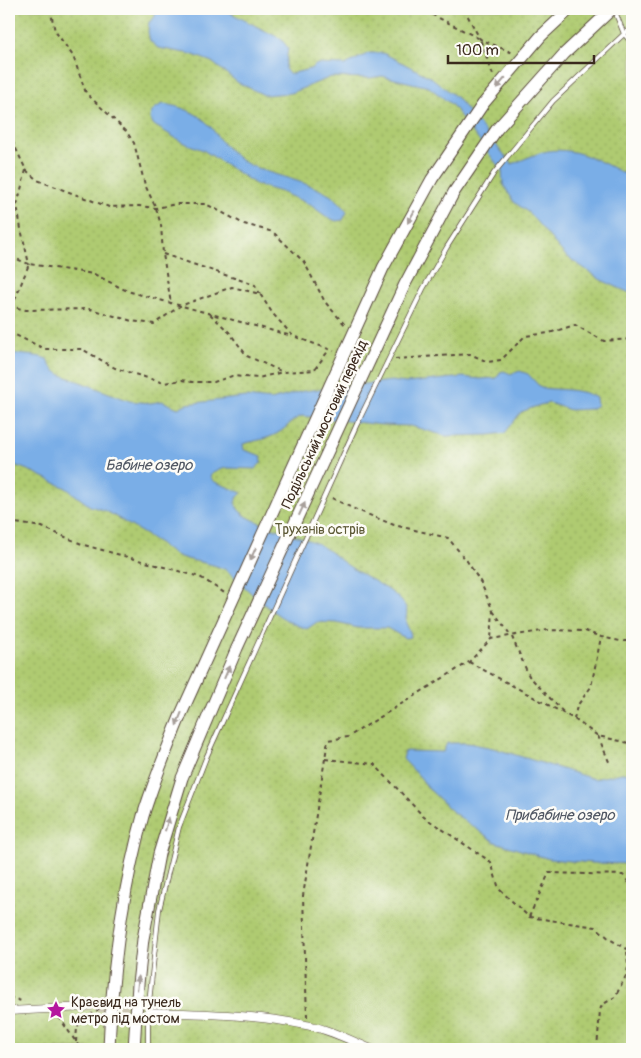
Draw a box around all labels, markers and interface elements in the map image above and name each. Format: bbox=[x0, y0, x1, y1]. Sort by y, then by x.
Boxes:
scale bar bbox=[448, 32, 595, 64]
text: 100 m bbox=[456, 41, 499, 60]
one-way arrow bbox=[496, 76, 507, 89]
one-way arrow bbox=[406, 210, 415, 224]
street label: Подільський мостовий перехід bbox=[278, 337, 371, 511]
water label: Бабине озеро bbox=[106, 456, 193, 475]
one-way arrow bbox=[298, 502, 306, 516]
park label: Труханів острів bbox=[275, 521, 365, 538]
one-way arrow bbox=[249, 547, 257, 561]
one-way arrow bbox=[223, 665, 231, 679]
one-way arrow bbox=[175, 712, 183, 726]
water label: Прибабине озеро bbox=[505, 806, 616, 825]
one-way arrow bbox=[163, 816, 171, 831]
one-way arrow bbox=[134, 975, 142, 991]
place label: Краєвид на тунель метро під мостом bbox=[71, 994, 181, 1027]
place icon: Краєвид на тунель метро під мостом bbox=[45, 999, 67, 1021]

